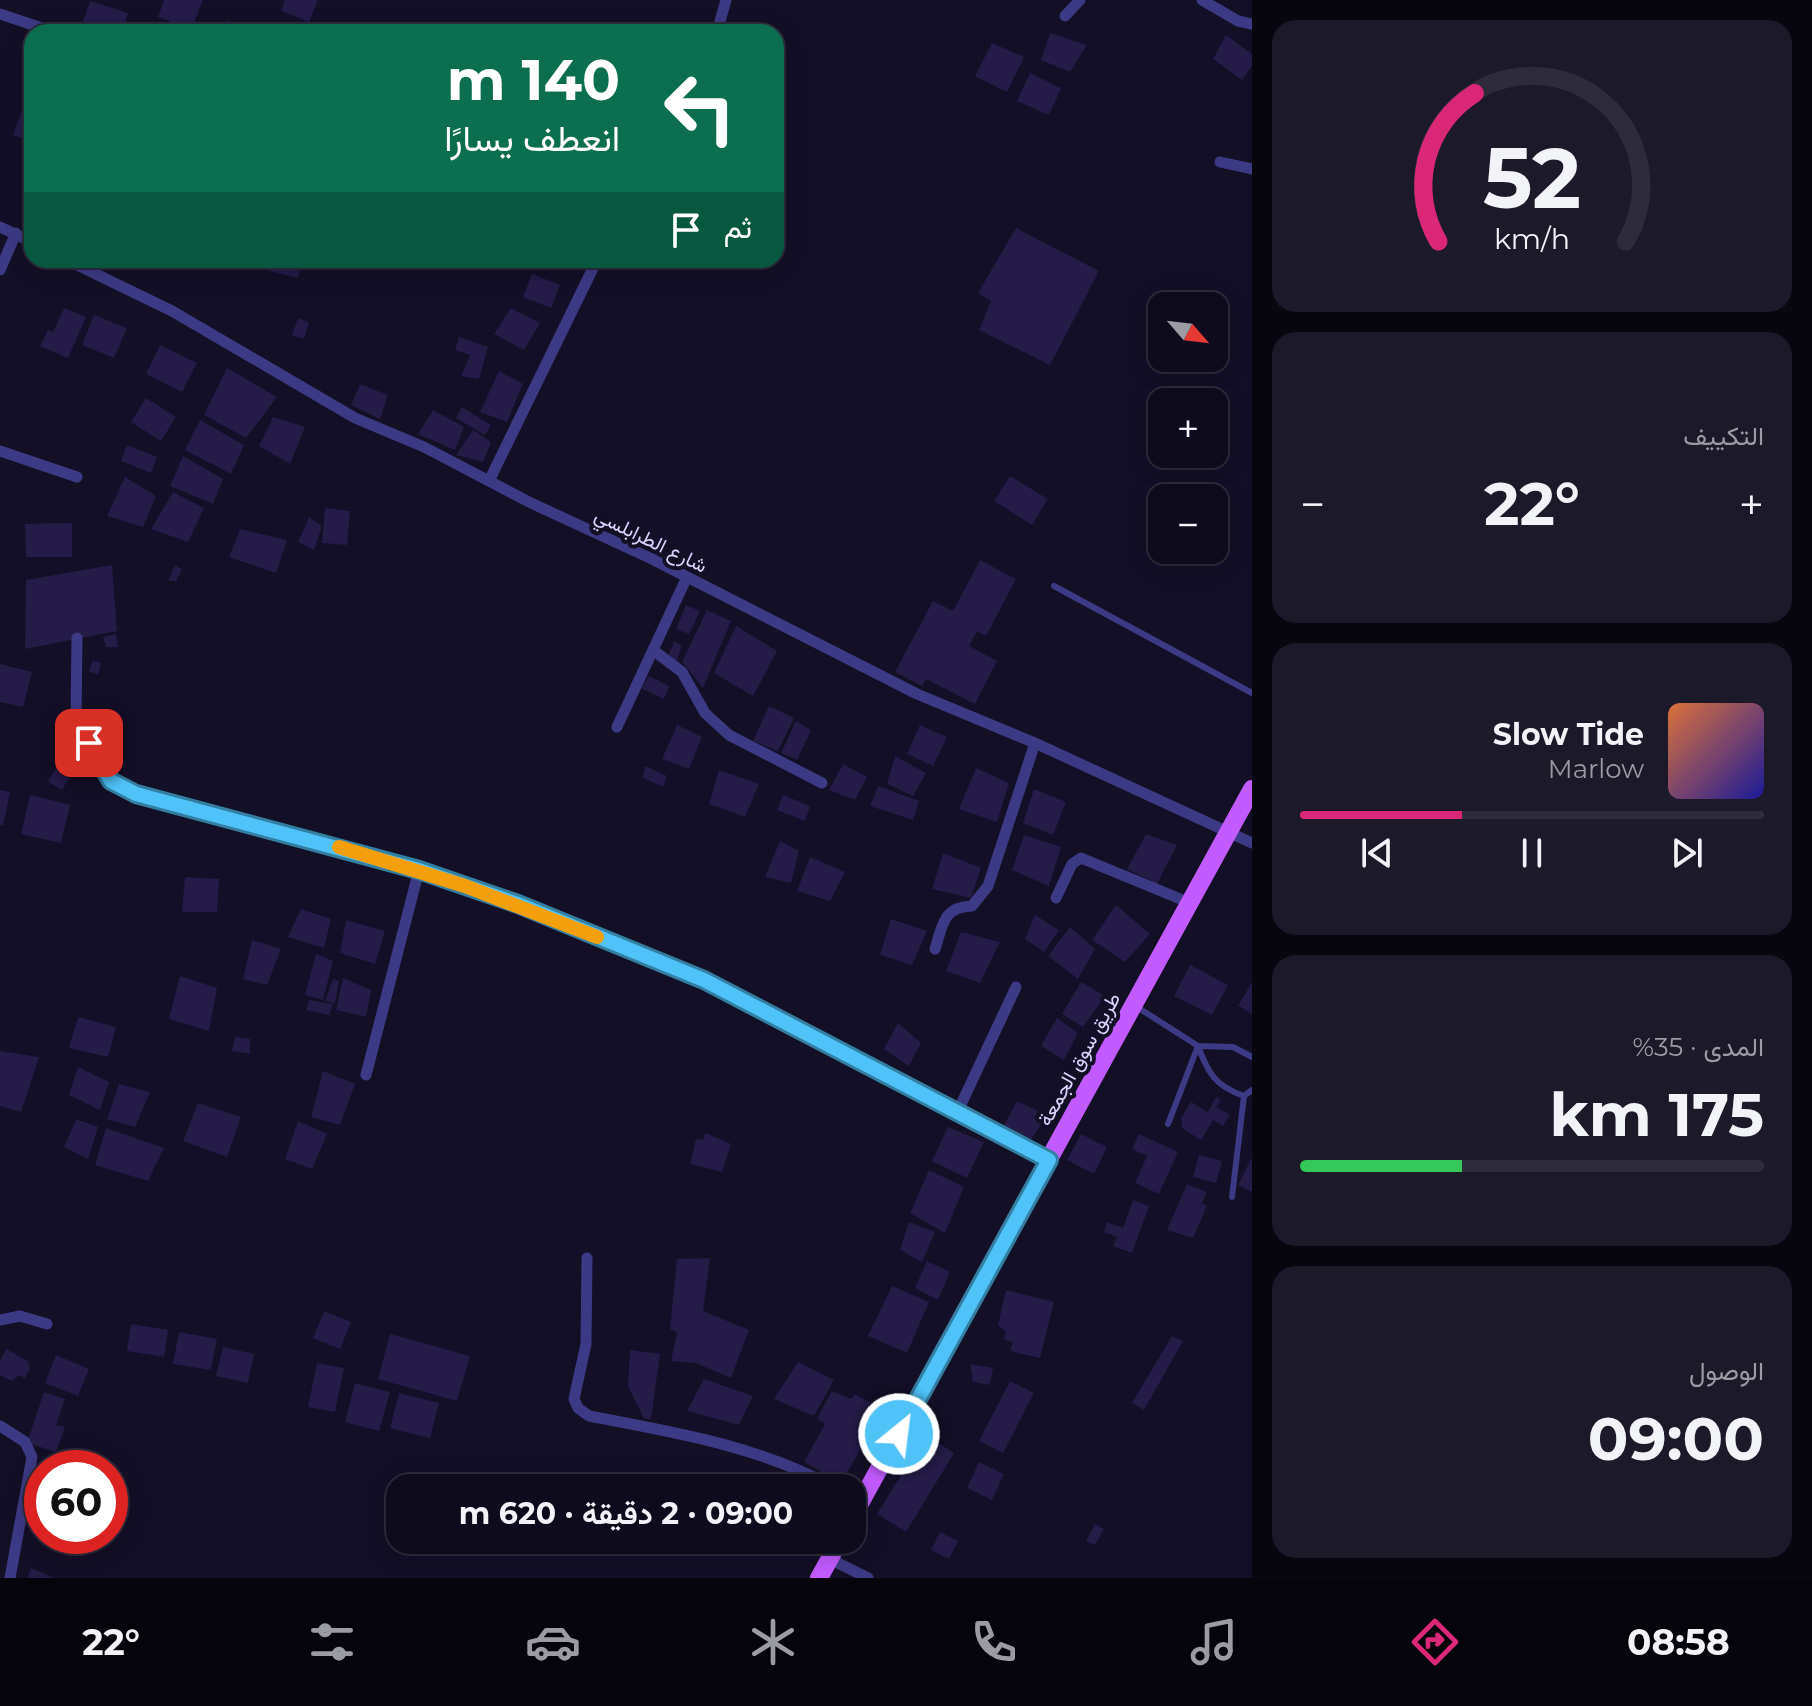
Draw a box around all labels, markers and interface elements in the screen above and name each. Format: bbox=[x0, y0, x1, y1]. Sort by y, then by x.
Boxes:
text: 140 m bbox=[447, 46, 620, 114]
icon: left bbox=[648, 56, 752, 160]
text: انعطف يسارًا bbox=[444, 116, 620, 160]
text: 52 bbox=[1483, 126, 1581, 228]
icon: arrive bbox=[664, 208, 708, 252]
text: ثم bbox=[724, 209, 752, 246]
text: km/h bbox=[1494, 221, 1570, 256]
north arrow bbox=[1148, 292, 1228, 372]
map controls bbox=[1148, 292, 1228, 564]
button: + bbox=[1148, 388, 1228, 468]
text: التكييف bbox=[1683, 420, 1764, 452]
text: 22° bbox=[1484, 467, 1580, 540]
text: − bbox=[1300, 477, 1325, 531]
text: + bbox=[1739, 477, 1764, 531]
button: − bbox=[1148, 484, 1228, 564]
street label: شارع الطرابلسي bbox=[589, 502, 711, 582]
pin bbox=[55, 709, 123, 777]
text: Slow Tide bbox=[1493, 716, 1644, 753]
icon: arrive bbox=[67, 721, 111, 765]
text: Marlow bbox=[1548, 753, 1644, 785]
icon: previous bbox=[1355, 831, 1399, 875]
icon: pause bbox=[1510, 831, 1554, 875]
icon: next bbox=[1665, 831, 1709, 875]
street label: طريق سوق الجمعة bbox=[1032, 988, 1126, 1130]
text: المدى · 35% bbox=[1633, 1031, 1764, 1063]
text: 175 km bbox=[1550, 1078, 1764, 1151]
text: الوصول bbox=[1689, 1355, 1764, 1387]
position arrow bbox=[857, 1392, 941, 1476]
text: 09:00 bbox=[1588, 1402, 1764, 1475]
speed limit sign: 60 bbox=[24, 1450, 128, 1554]
text: 09:00 · 2 دقيقة · 620 m bbox=[459, 1495, 793, 1532]
icon: filters bbox=[304, 1614, 360, 1670]
icon: car bbox=[525, 1614, 581, 1670]
icon: climate bbox=[745, 1614, 801, 1670]
icon: phone bbox=[966, 1614, 1022, 1670]
icon: music bbox=[1186, 1614, 1242, 1670]
icon: directions bbox=[1407, 1614, 1463, 1670]
text: 22° bbox=[82, 1620, 140, 1664]
text: 08:58 bbox=[1627, 1620, 1730, 1664]

